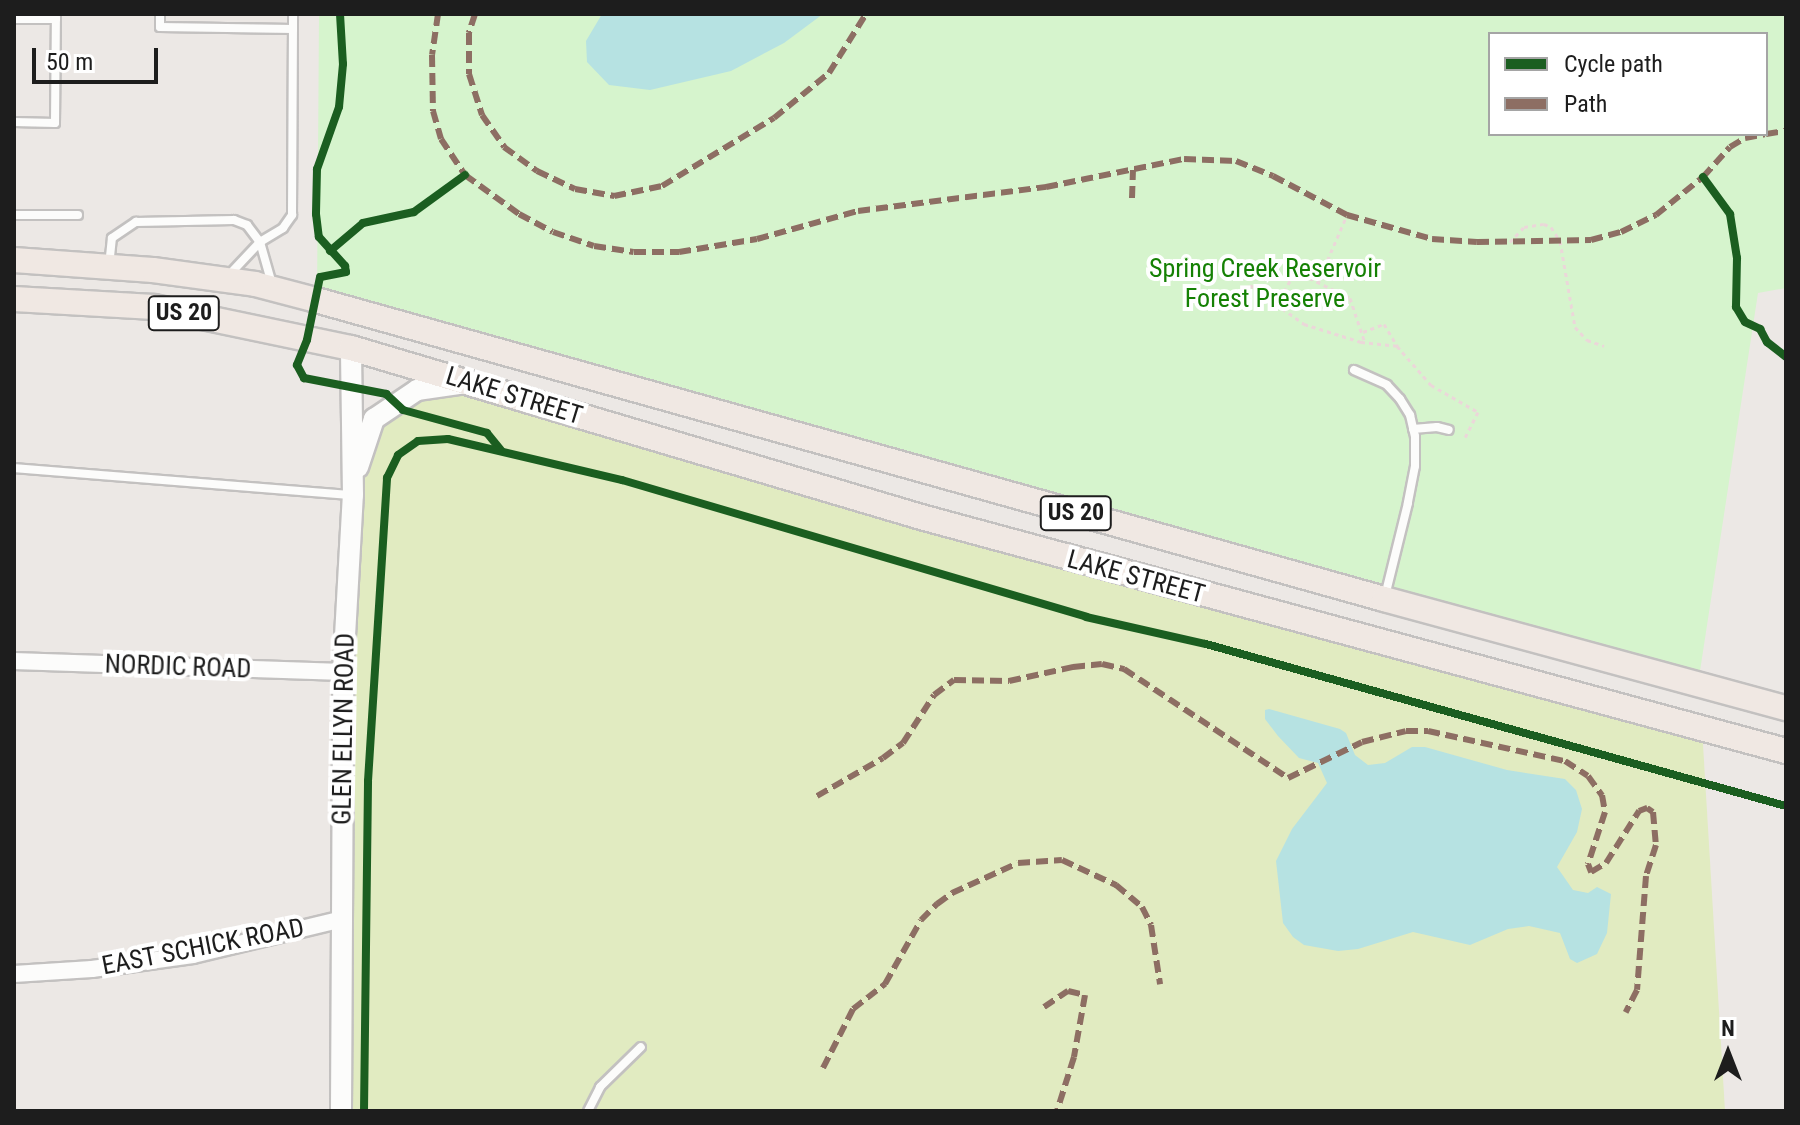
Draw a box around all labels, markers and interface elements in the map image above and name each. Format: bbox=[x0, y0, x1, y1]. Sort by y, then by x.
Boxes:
scale bar bbox=[36, 32, 162, 82]
legend bbox=[1488, 32, 1768, 136]
text: 50 m bbox=[46, 48, 93, 76]
text: Cycle path bbox=[1564, 50, 1663, 78]
text: Path bbox=[1564, 90, 1607, 118]
park label: Spring Creek Reservoir Forest Preserve bbox=[1149, 253, 1381, 314]
road number: US 20 bbox=[146, 293, 222, 333]
street label: LAKE STREET bbox=[442, 360, 586, 432]
road number: US 20 bbox=[1038, 493, 1114, 533]
street label: LAKE STREET bbox=[1064, 544, 1208, 610]
street label: GLEN ELLYN ROAD bbox=[327, 633, 361, 825]
street label: NORDIC ROAD bbox=[104, 649, 252, 685]
street label: EAST SCHICK ROAD bbox=[99, 912, 307, 982]
north arrow bbox=[1688, 1013, 1768, 1093]
text: N bbox=[1721, 1016, 1735, 1041]

